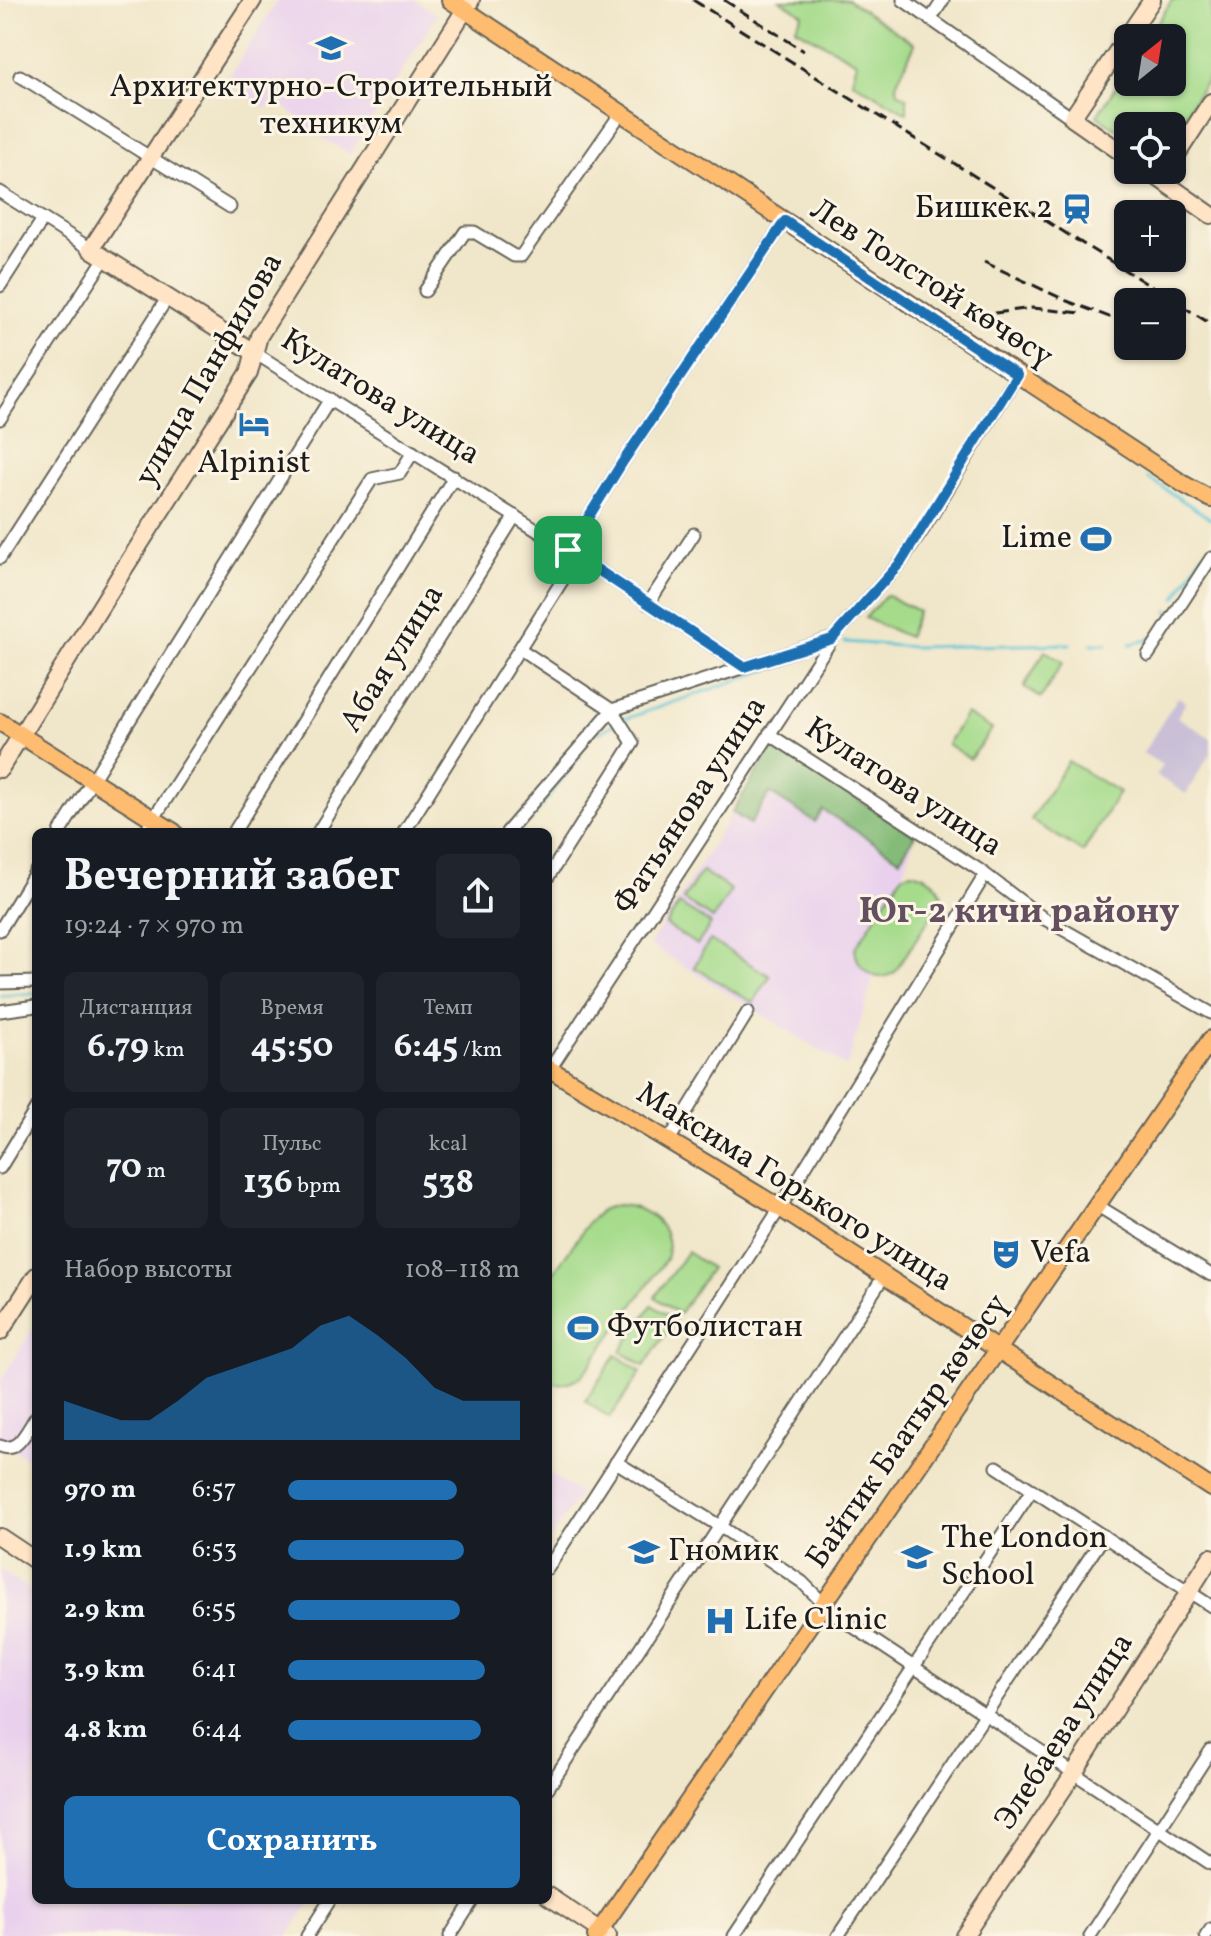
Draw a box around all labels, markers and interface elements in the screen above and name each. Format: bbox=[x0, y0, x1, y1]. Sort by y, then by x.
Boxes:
north arrow bbox=[1114, 24, 1186, 96]
map controls bbox=[1114, 24, 1186, 360]
school or university icon: Архитектурно-Строительный техникум bbox=[314, 31, 348, 65]
place label: Архитектурно-Строительный техникум bbox=[110, 66, 552, 147]
button: locate bbox=[1114, 112, 1186, 184]
place label: Бишкек 2 bbox=[915, 187, 1053, 231]
street label: Лев Толстой көчөсү bbox=[801, 189, 1061, 379]
station icon: Бишкек 2 bbox=[1060, 192, 1094, 226]
button: + bbox=[1114, 200, 1186, 272]
street label: улица Панфилова bbox=[125, 245, 295, 495]
button: − bbox=[1114, 288, 1186, 360]
street label: Кулатова улица bbox=[272, 319, 488, 477]
hotel icon: Alpinist bbox=[237, 407, 271, 441]
place label: Alpinist bbox=[197, 442, 311, 486]
pin bbox=[534, 516, 602, 584]
place label: Lime bbox=[1001, 517, 1072, 561]
sports icon: Lime bbox=[1079, 522, 1113, 556]
icon: arrive bbox=[546, 528, 590, 572]
street label: Абая улица bbox=[330, 577, 456, 741]
street label: Фатьянова улица bbox=[604, 688, 778, 924]
street label: Кулатова улица bbox=[796, 708, 1010, 868]
text: Вечерний забег bbox=[64, 847, 400, 908]
button: share bbox=[436, 854, 520, 938]
district label: Юг-2 кичи району bbox=[859, 888, 1179, 938]
text: 19:24 · 7 × 970 m bbox=[64, 908, 244, 944]
text: Дистанция bbox=[79, 993, 193, 1024]
text: Время bbox=[260, 993, 324, 1024]
text: Темп bbox=[423, 993, 473, 1024]
text: 6.79 bbox=[87, 1024, 149, 1071]
text: 45:50 bbox=[250, 1024, 334, 1071]
text: 6:45 bbox=[394, 1024, 458, 1071]
text: km bbox=[149, 1035, 185, 1066]
text: /km bbox=[458, 1035, 502, 1066]
street label: Максима Горького улица bbox=[627, 1072, 961, 1304]
text: Пульс bbox=[262, 1129, 322, 1160]
text: kcal bbox=[428, 1129, 468, 1160]
text: 70 bbox=[106, 1145, 142, 1192]
text: m bbox=[142, 1156, 166, 1187]
text: 136 bbox=[243, 1160, 293, 1207]
text: 538 bbox=[422, 1160, 474, 1207]
text: bpm bbox=[293, 1171, 341, 1202]
place label: Vefa bbox=[1030, 1232, 1091, 1276]
theatre icon: Vefa bbox=[989, 1237, 1023, 1271]
text: Набор высоты bbox=[64, 1252, 232, 1288]
text: 108–118 m bbox=[405, 1252, 520, 1288]
street label: Байтик Баатыр көчөсү bbox=[796, 1286, 1020, 1578]
place label: Футболистан bbox=[607, 1306, 803, 1350]
sports icon: Футболистан bbox=[566, 1311, 600, 1345]
text: 970 m bbox=[64, 1472, 136, 1508]
text: 6:57 bbox=[192, 1472, 236, 1508]
place label: The London School bbox=[941, 1517, 1108, 1598]
place label: Гномик bbox=[668, 1530, 779, 1574]
text: 1.9 km bbox=[64, 1532, 142, 1568]
text: 6:53 bbox=[192, 1532, 237, 1568]
school or university icon: Гномик bbox=[627, 1535, 661, 1569]
school or university icon: The London School bbox=[900, 1540, 934, 1574]
text: 2.9 km bbox=[64, 1592, 145, 1628]
text: 6:55 bbox=[192, 1592, 236, 1628]
place label: Life Clinic bbox=[744, 1599, 887, 1643]
hospital icon: Life Clinic bbox=[703, 1604, 737, 1638]
street label: Элебаева улица bbox=[985, 1625, 1145, 1839]
text: 3.9 km bbox=[64, 1652, 145, 1688]
text: 6:41 bbox=[192, 1652, 237, 1688]
text: 4.8 km bbox=[64, 1712, 147, 1748]
text: 6:44 bbox=[192, 1712, 242, 1748]
button: Сохранить bbox=[64, 1796, 520, 1888]

